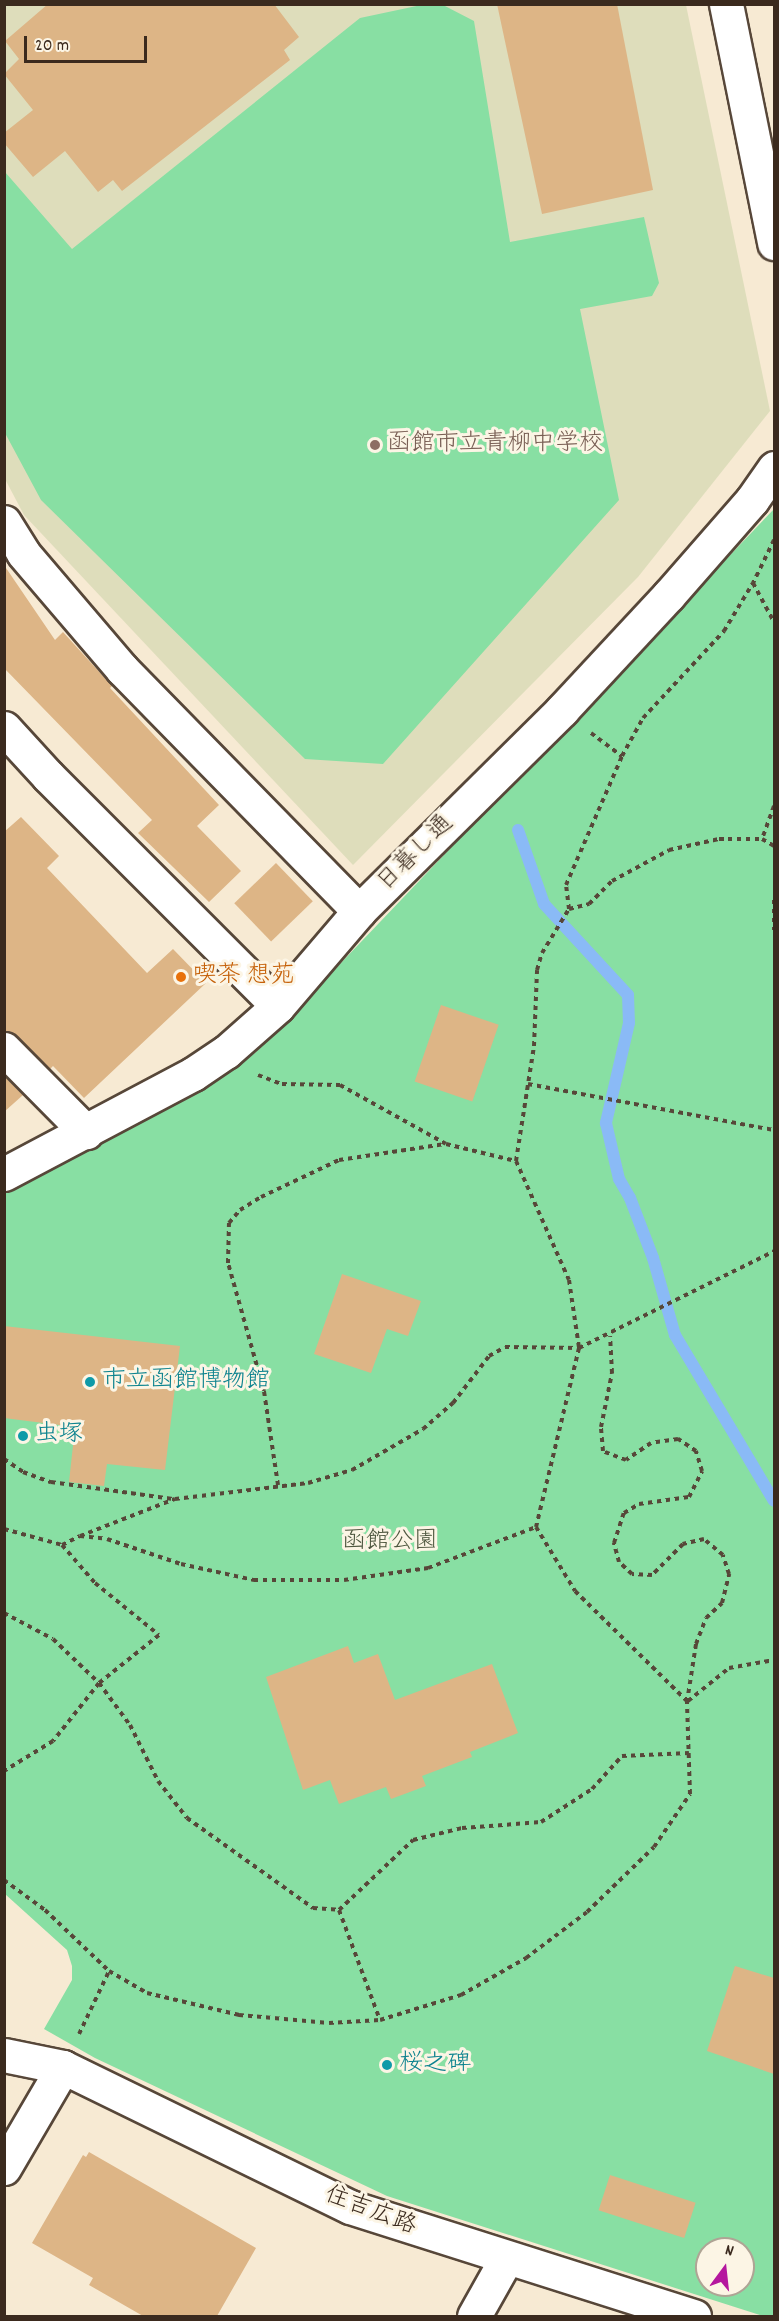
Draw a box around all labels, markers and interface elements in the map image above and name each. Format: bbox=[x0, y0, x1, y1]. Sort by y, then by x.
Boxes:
scale bar bbox=[27, 24, 150, 62]
text: 20 m bbox=[35, 34, 69, 59]
place label: 函館市立青柳中学校 bbox=[387, 431, 603, 459]
marker: 函館市立青柳中学校 bbox=[368, 438, 382, 452]
street label: 日暮し通 bbox=[372, 810, 460, 898]
place label: 喫茶 想苑 bbox=[193, 963, 294, 991]
marker: 喫茶 想苑 bbox=[174, 970, 188, 984]
place label: 市立函館博物館 bbox=[102, 1368, 270, 1396]
marker: 市立函館博物館 bbox=[83, 1375, 97, 1389]
place label: 虫塚 bbox=[35, 1422, 83, 1450]
marker: 虫塚 bbox=[16, 1429, 30, 1443]
park label: 函館公園 bbox=[342, 1529, 438, 1557]
place label: 桜之碑 bbox=[399, 2051, 471, 2079]
marker: 桜之碑 bbox=[380, 2058, 394, 2072]
street label: 住吉広路 bbox=[320, 2181, 420, 2243]
north arrow bbox=[695, 2237, 755, 2297]
text: N bbox=[722, 2239, 736, 2263]

